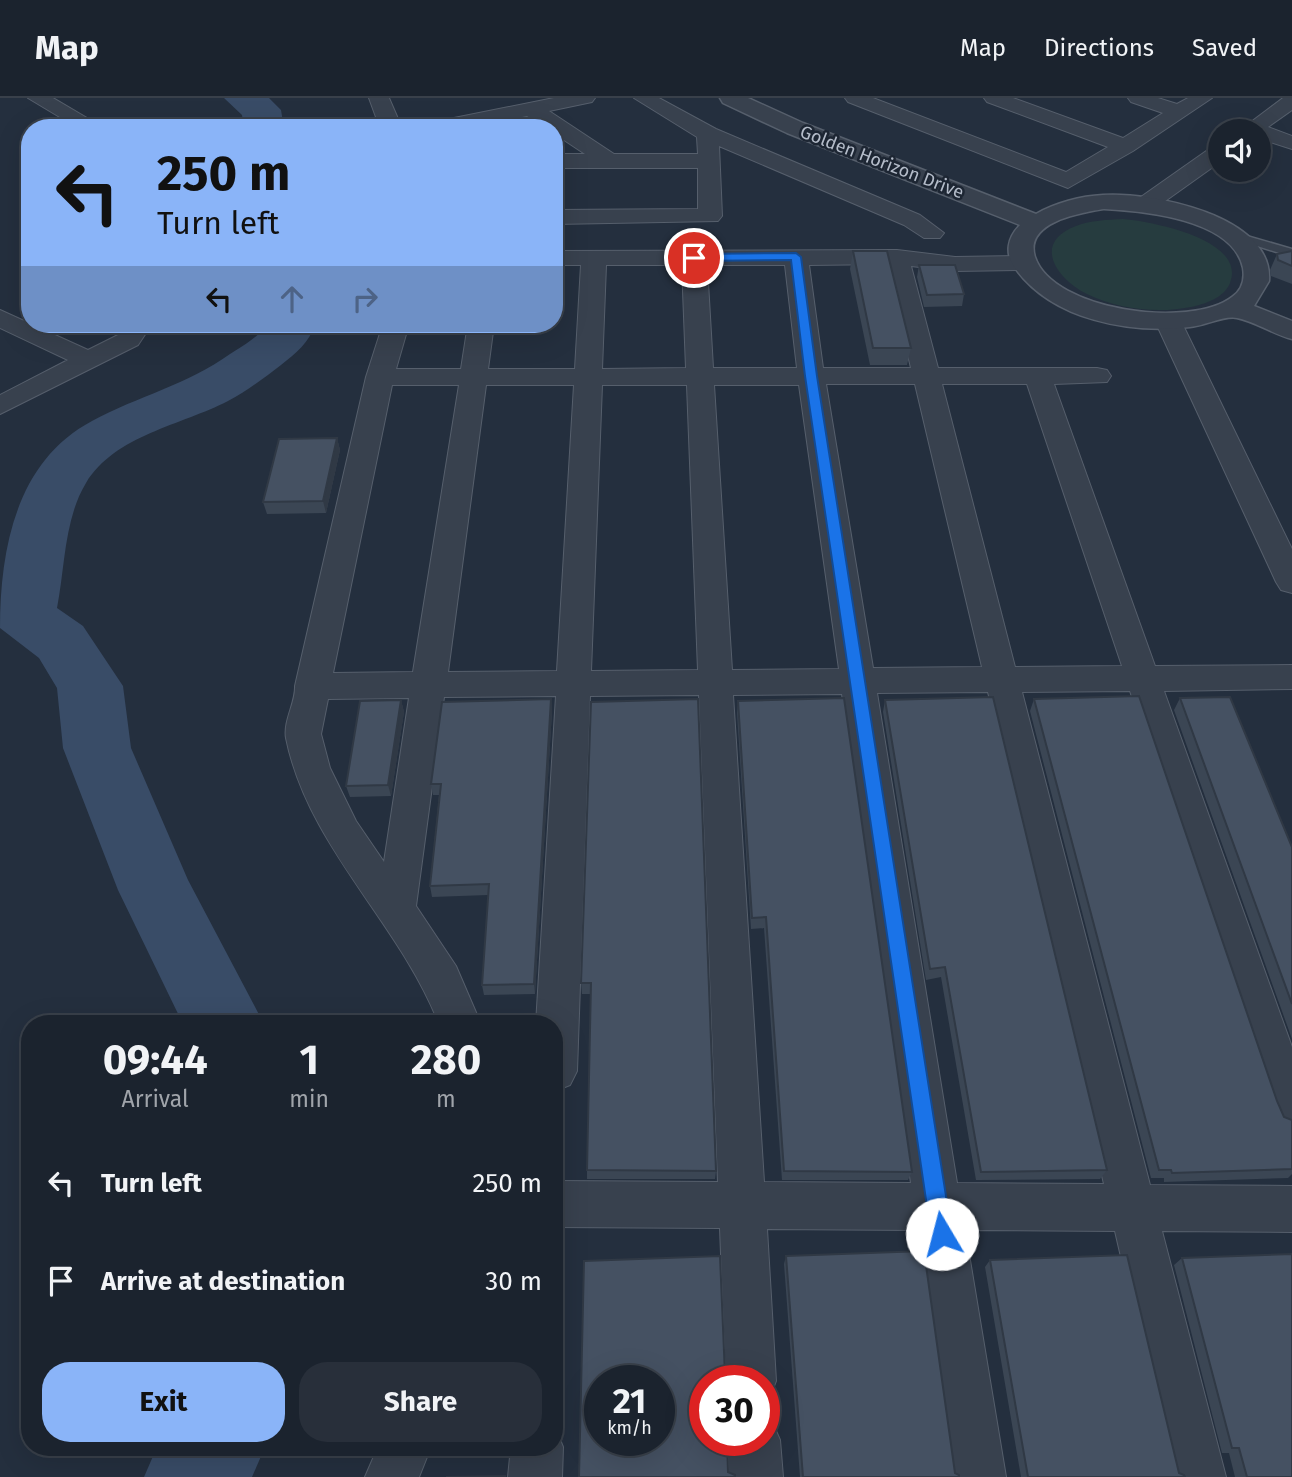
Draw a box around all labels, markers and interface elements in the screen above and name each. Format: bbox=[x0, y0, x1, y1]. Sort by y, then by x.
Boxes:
text: Map bbox=[35, 28, 99, 68]
text: Map bbox=[960, 34, 1006, 62]
text: Directions bbox=[1044, 34, 1154, 62]
text: Saved bbox=[1192, 34, 1257, 62]
map controls bbox=[1208, 119, 1271, 182]
button: sound bbox=[1208, 119, 1271, 182]
street label: Golden Horizon Drive bbox=[797, 121, 967, 203]
text: 250 m bbox=[157, 144, 290, 203]
icon: left bbox=[42, 147, 133, 238]
text: Turn left bbox=[157, 204, 279, 242]
pin bbox=[664, 228, 724, 288]
icon: arrive bbox=[675, 239, 713, 277]
icon: left bbox=[200, 280, 238, 318]
icon: ahead bbox=[273, 280, 311, 318]
icon: right bbox=[346, 280, 384, 318]
text: 09:44 bbox=[103, 1035, 208, 1085]
text: 1 bbox=[299, 1035, 319, 1085]
text: 280 bbox=[411, 1035, 481, 1085]
text: Arrival bbox=[121, 1085, 189, 1113]
text: min bbox=[289, 1085, 329, 1113]
text: m bbox=[436, 1085, 456, 1113]
icon: left bbox=[42, 1164, 80, 1202]
text: Turn left bbox=[101, 1168, 202, 1199]
text: 250 m bbox=[472, 1168, 542, 1199]
position arrow bbox=[905, 1197, 979, 1271]
icon: arrive bbox=[42, 1262, 80, 1300]
text: Arrive at destination bbox=[101, 1266, 345, 1297]
text: 30 m bbox=[485, 1266, 542, 1297]
button: Exit bbox=[42, 1362, 285, 1442]
button: Share bbox=[299, 1362, 542, 1442]
speed limit sign: 30 bbox=[689, 1365, 780, 1456]
text: 21 bbox=[613, 1380, 646, 1422]
text: km/h bbox=[607, 1417, 652, 1439]

